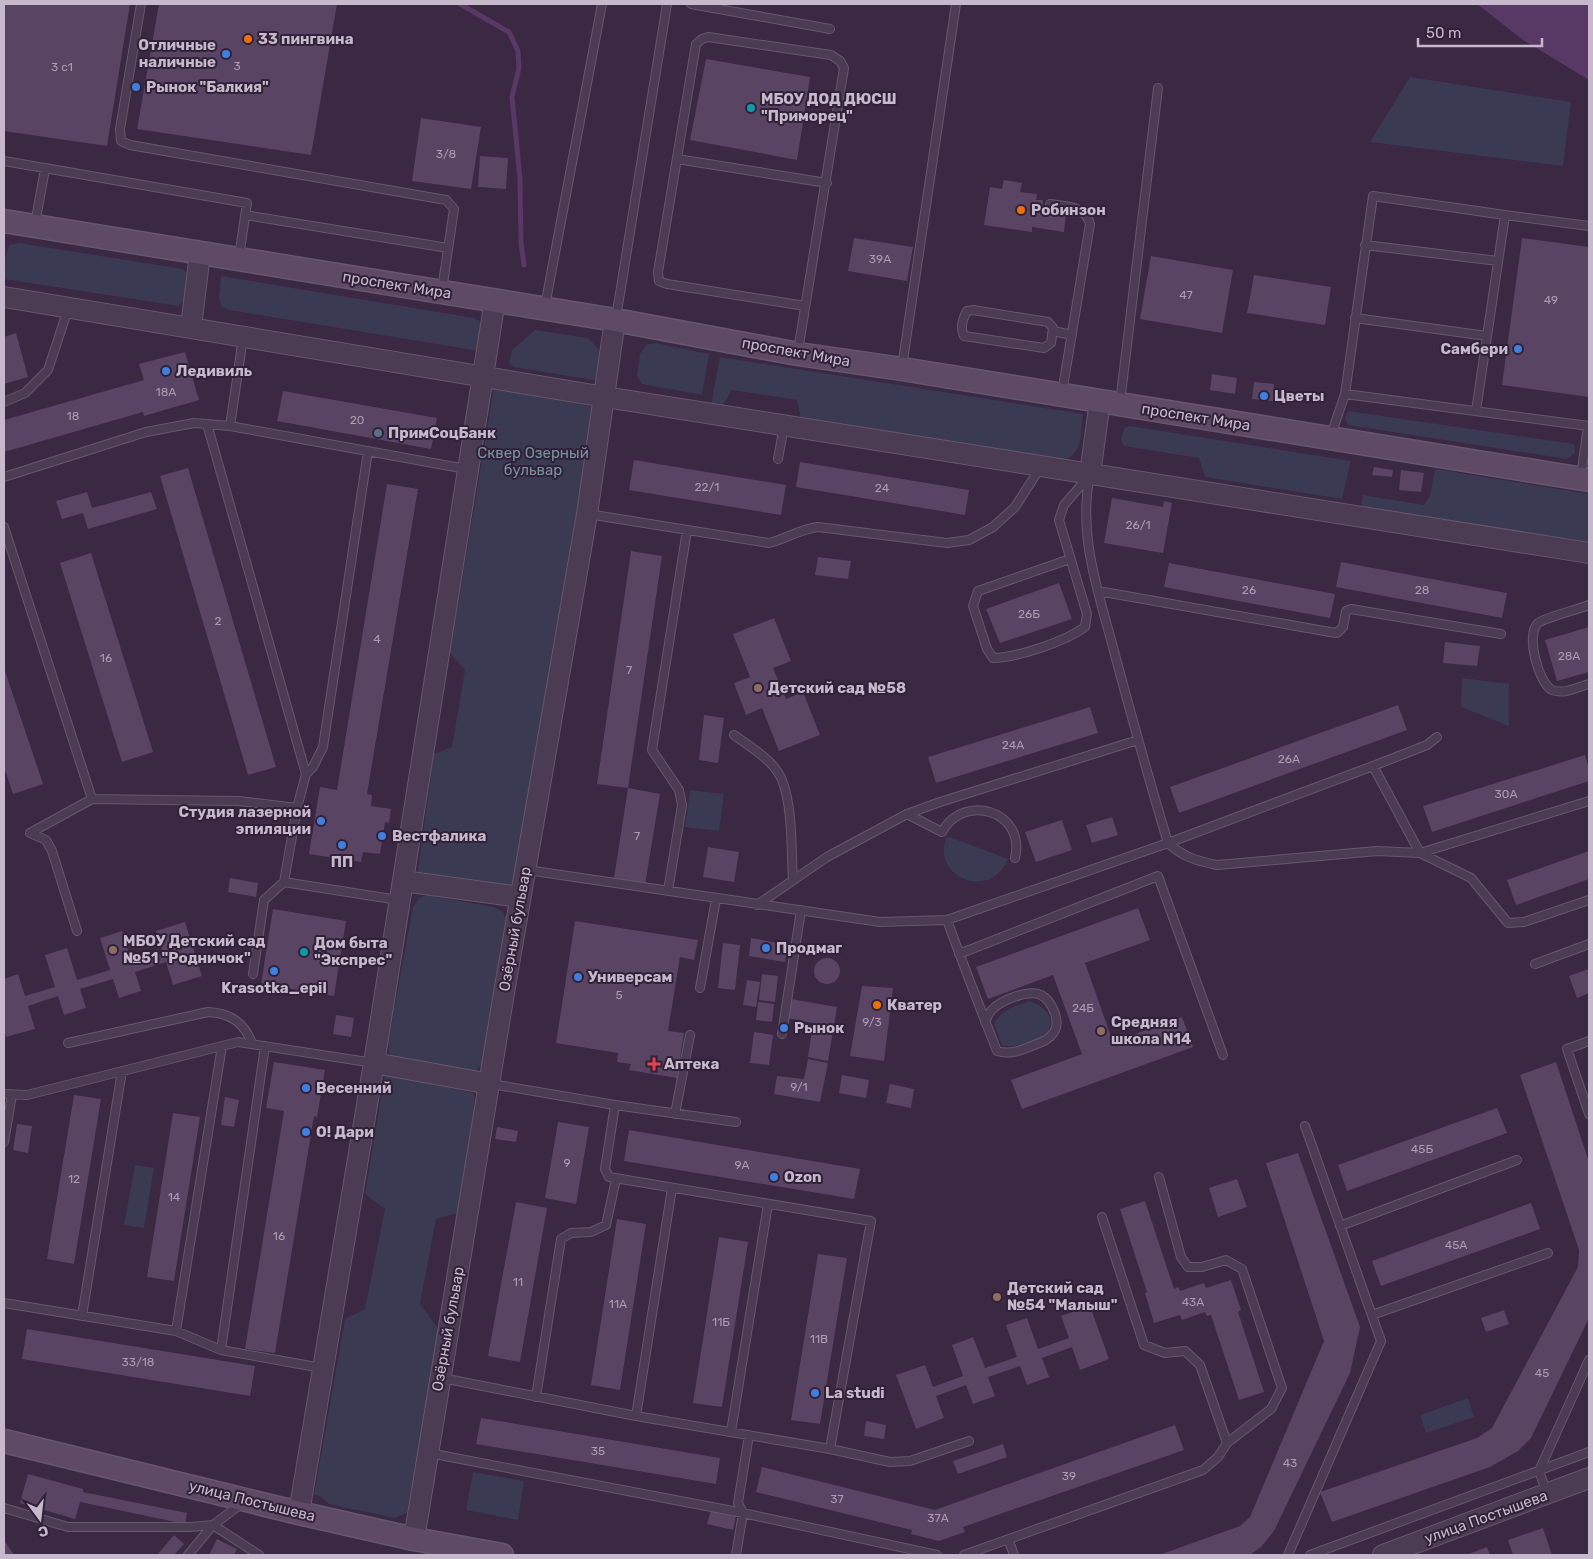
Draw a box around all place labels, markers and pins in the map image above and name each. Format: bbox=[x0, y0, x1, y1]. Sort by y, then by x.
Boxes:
place label: 33 пингвина bbox=[258, 30, 354, 48]
marker: 33 пингвина bbox=[242, 33, 254, 45]
place label: Отличные наличные bbox=[138, 36, 216, 71]
marker: Отличные наличные bbox=[220, 48, 232, 60]
place label: Рынок "Балкия" bbox=[146, 78, 269, 96]
marker: Рынок "Балкия" bbox=[130, 81, 142, 93]
place label: МБОУ ДОД ДЮСШ "Приморец" bbox=[761, 90, 897, 125]
marker: МБОУ ДОД ДЮСШ "Приморец" bbox=[745, 102, 757, 114]
place label: Робинзон bbox=[1031, 201, 1106, 219]
marker: Робинзон bbox=[1015, 204, 1027, 216]
place label: Самбери bbox=[1441, 340, 1508, 358]
marker: Самбери bbox=[1512, 343, 1524, 355]
place label: Ледивиль bbox=[176, 362, 253, 380]
marker: Ледивиль bbox=[160, 365, 172, 377]
place label: Цветы bbox=[1274, 387, 1324, 405]
marker: Цветы bbox=[1258, 390, 1270, 402]
place label: ПримСоцБанк bbox=[388, 424, 496, 442]
marker: ПримСоцБанк bbox=[372, 427, 384, 439]
place label: Детский сад №58 bbox=[768, 679, 906, 697]
marker: Детский сад №58 bbox=[752, 682, 764, 694]
place label: Студия лазерной эпиляции bbox=[178, 803, 311, 838]
marker: Студия лазерной эпиляции bbox=[315, 815, 327, 827]
place label: Вестфалика bbox=[392, 827, 487, 845]
marker: Вестфалика bbox=[376, 830, 388, 842]
marker: ПП bbox=[336, 839, 348, 851]
place label: ПП bbox=[331, 853, 353, 871]
place label: МБОУ Детский сад №51 "Родничок" bbox=[123, 932, 266, 967]
place label: Дом быта "Экспрес" bbox=[314, 934, 392, 969]
place label: Продмаг bbox=[776, 939, 842, 957]
marker: Продмаг bbox=[760, 942, 772, 954]
marker: МБОУ Детский сад №51 "Родничок" bbox=[107, 944, 119, 956]
marker: Дом быта "Экспрес" bbox=[298, 946, 310, 958]
marker: Krasotka_epil bbox=[268, 965, 280, 977]
place label: Универсам bbox=[588, 968, 672, 986]
marker: Универсам bbox=[572, 971, 584, 983]
place label: Krasotka_epil bbox=[221, 979, 327, 997]
place label: Кватер bbox=[887, 996, 942, 1014]
marker: Кватер bbox=[871, 999, 883, 1011]
place label: Средняя школа N14 bbox=[1111, 1013, 1191, 1048]
place label: Рынок bbox=[794, 1019, 844, 1037]
marker: Рынок bbox=[778, 1022, 790, 1034]
marker: Средняя школа N14 bbox=[1095, 1025, 1107, 1037]
place label: Аптека bbox=[664, 1055, 719, 1073]
marker: Аптека bbox=[648, 1058, 660, 1070]
place label: Весенний bbox=[316, 1079, 392, 1097]
marker: Весенний bbox=[300, 1082, 312, 1094]
place label: О! Дари bbox=[316, 1123, 374, 1141]
marker: О! Дари bbox=[300, 1126, 312, 1138]
place label: Ozon bbox=[784, 1168, 822, 1186]
marker: Ozon bbox=[768, 1171, 780, 1183]
place label: Детский сад №54 "Малыш" bbox=[1007, 1279, 1118, 1314]
marker: Детский сад №54 "Малыш" bbox=[991, 1291, 1003, 1303]
place label: La studi bbox=[825, 1384, 885, 1402]
marker: La studi bbox=[809, 1387, 821, 1399]

